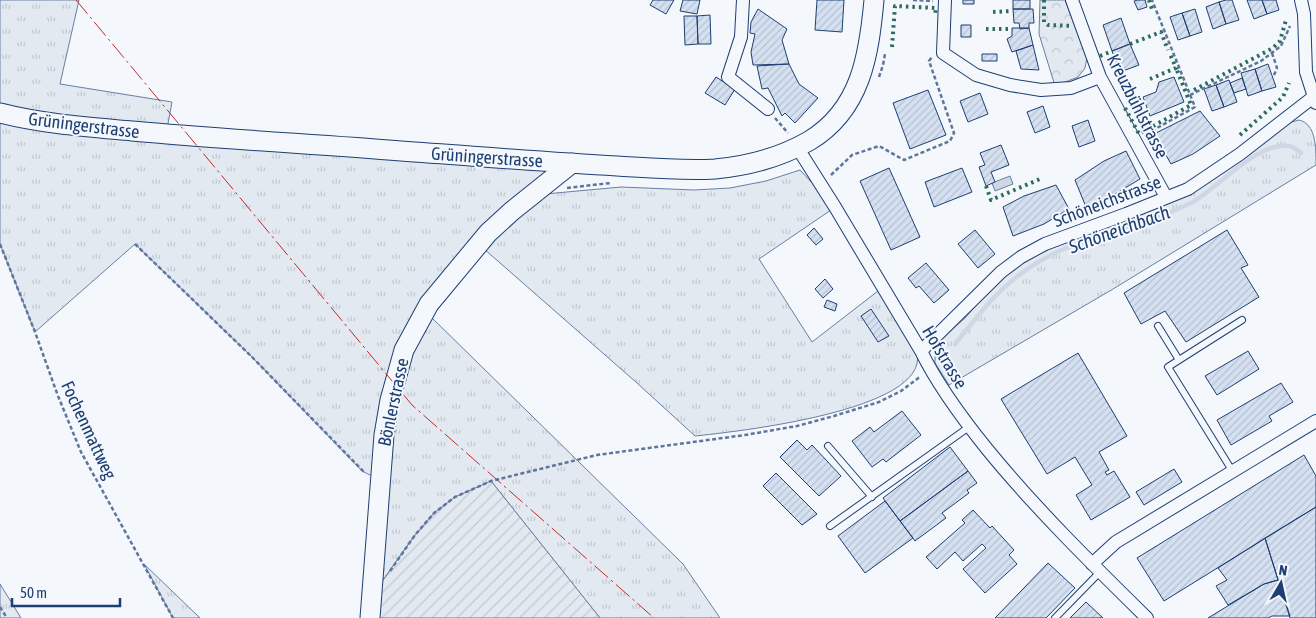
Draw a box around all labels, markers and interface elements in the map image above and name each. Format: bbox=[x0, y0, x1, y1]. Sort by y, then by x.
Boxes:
street label: Kreuzbühlstrasse bbox=[1103, 50, 1173, 162]
street label: Grüningerstrasse bbox=[27, 108, 141, 142]
street label: Grüningerstrasse bbox=[431, 143, 543, 171]
street label: Schöneichstrasse bbox=[1050, 171, 1164, 231]
water label: Schöneichbach bbox=[1065, 201, 1172, 258]
street label: Hofstrasse bbox=[918, 322, 972, 392]
street label: Bönlerstrasse bbox=[373, 356, 413, 448]
street label: Fochenmattweg bbox=[57, 378, 121, 483]
north arrow bbox=[1256, 558, 1306, 608]
text: N bbox=[1278, 562, 1288, 579]
scale bar bbox=[12, 576, 120, 608]
text: 50 m bbox=[20, 584, 47, 601]

